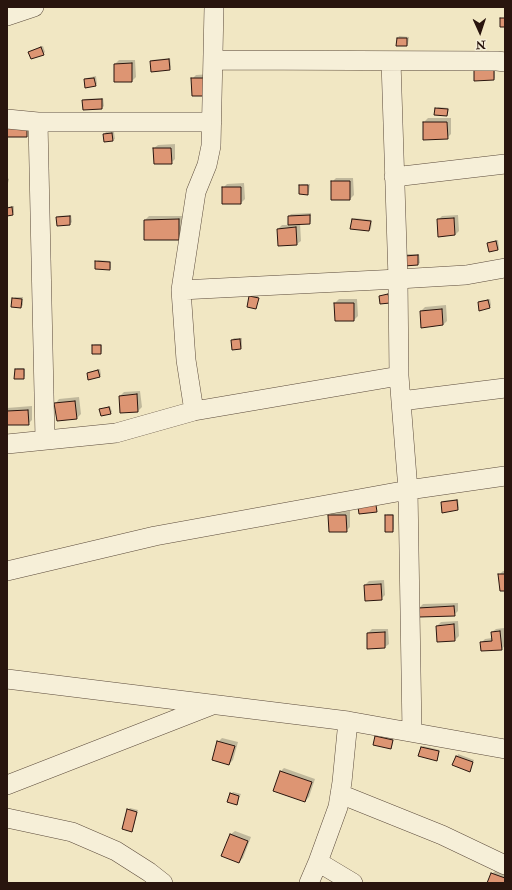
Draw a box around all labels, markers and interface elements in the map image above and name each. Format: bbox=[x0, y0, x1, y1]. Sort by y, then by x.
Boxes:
north arrow bbox=[460, 12, 500, 52]
text: N bbox=[475, 38, 486, 51]

